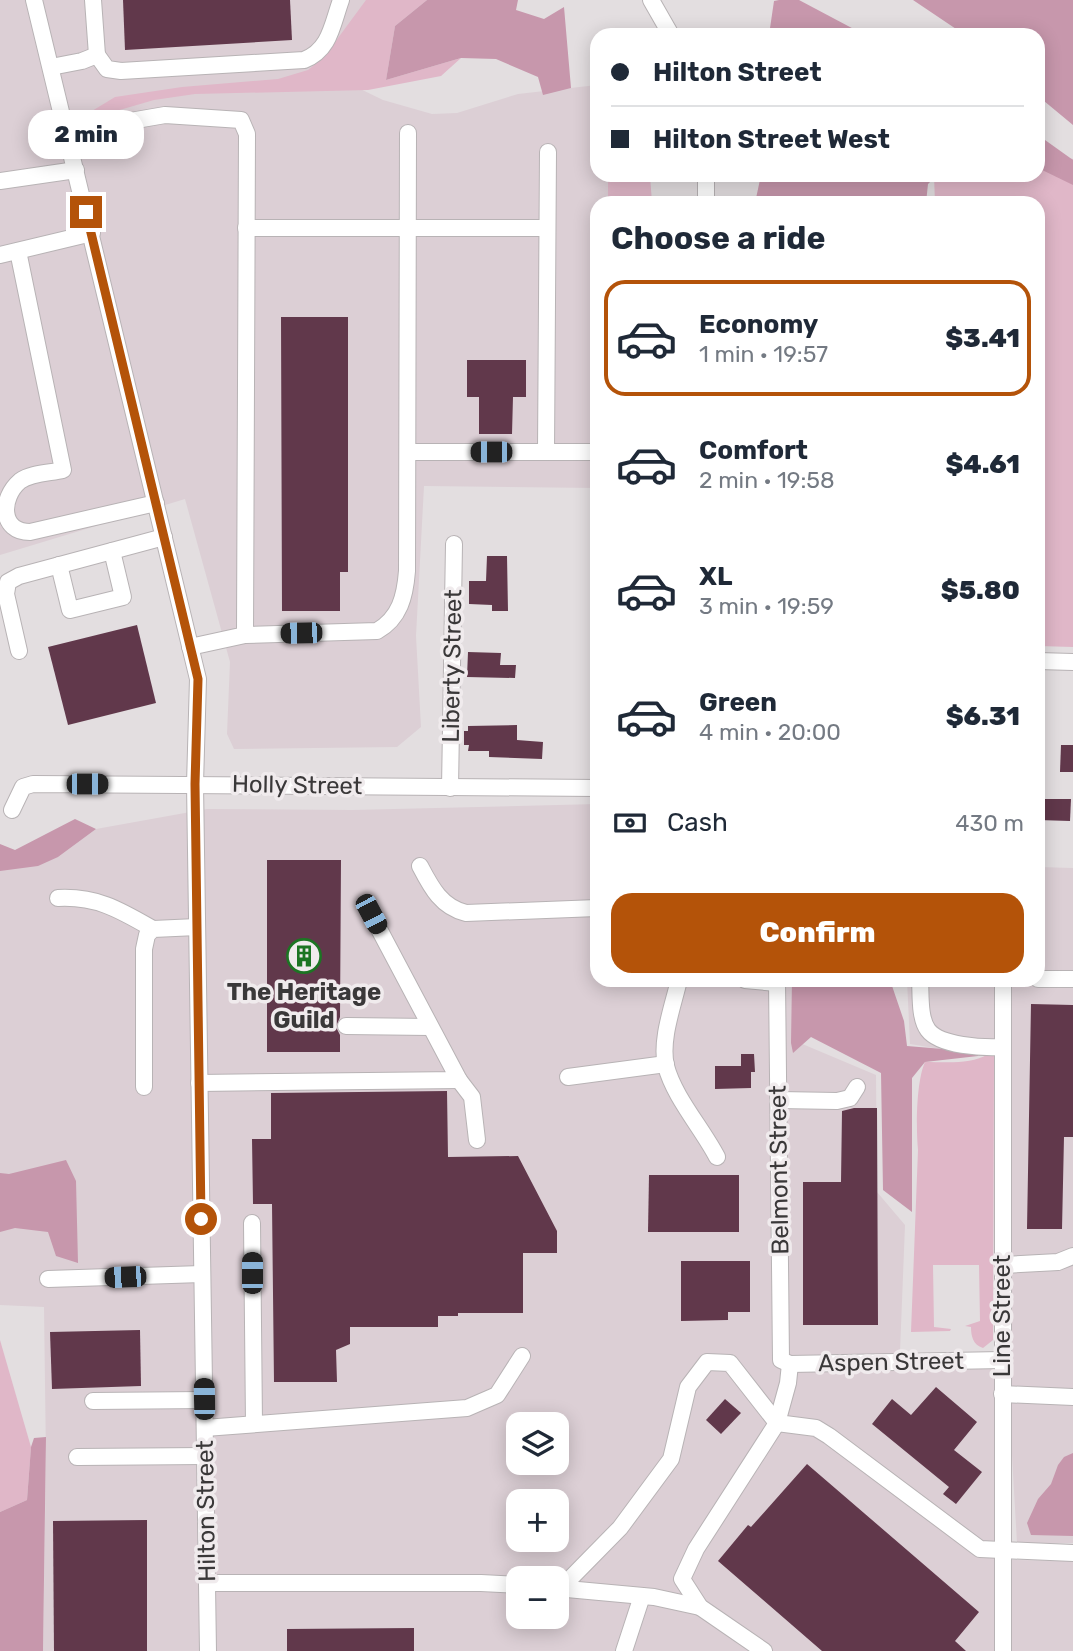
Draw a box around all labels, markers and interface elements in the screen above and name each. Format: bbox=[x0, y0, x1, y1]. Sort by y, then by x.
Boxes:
text: Hilton Street bbox=[653, 57, 822, 88]
callout: 2 min bbox=[28, 110, 144, 160]
text: 2 min bbox=[54, 120, 118, 148]
text: Hilton Street West bbox=[653, 124, 890, 155]
route end bbox=[70, 196, 102, 228]
text: Choose a ride bbox=[611, 219, 825, 257]
icon: car bbox=[615, 307, 678, 370]
text: Economy bbox=[699, 309, 818, 340]
text: $3.41 bbox=[945, 323, 1020, 354]
text: 1 min · 19:57 bbox=[699, 340, 828, 368]
icon: car bbox=[615, 433, 678, 496]
text: Comfort bbox=[699, 435, 808, 466]
car bbox=[471, 442, 513, 463]
text: $4.61 bbox=[945, 449, 1020, 480]
text: 2 min · 19:58 bbox=[699, 466, 835, 494]
icon: car bbox=[615, 559, 678, 622]
text: XL bbox=[699, 561, 732, 592]
text: $5.80 bbox=[941, 575, 1020, 606]
street label: Liberty Street bbox=[437, 589, 467, 743]
text: 3 min · 19:59 bbox=[699, 592, 834, 620]
car bbox=[280, 622, 323, 644]
icon: car bbox=[615, 685, 678, 748]
text: Green bbox=[699, 687, 777, 718]
text: $6.31 bbox=[946, 701, 1020, 732]
text: 4 min · 20:00 bbox=[699, 718, 841, 746]
street label: Holly Street bbox=[232, 770, 362, 800]
car bbox=[67, 774, 109, 795]
icon: cash bbox=[611, 804, 649, 842]
text: Cash bbox=[667, 807, 728, 838]
text: 430 m bbox=[955, 809, 1024, 837]
car bbox=[352, 891, 391, 937]
button: Confirm bbox=[611, 893, 1024, 973]
building icon: The Heritage Guild bbox=[285, 937, 323, 975]
place label: The Heritage Guild bbox=[227, 978, 381, 1034]
street label: Belmont Street bbox=[764, 1085, 794, 1255]
route start bbox=[185, 1203, 217, 1235]
car bbox=[242, 1252, 263, 1294]
street label: Line Street bbox=[988, 1255, 1016, 1377]
car bbox=[104, 1266, 147, 1288]
street label: Aspen Street bbox=[818, 1347, 964, 1377]
car bbox=[194, 1378, 215, 1420]
map controls bbox=[506, 1412, 569, 1629]
button: layers bbox=[506, 1412, 569, 1475]
street label: Hilton Street bbox=[191, 1440, 221, 1582]
button: + bbox=[506, 1489, 569, 1552]
button: − bbox=[506, 1566, 569, 1629]

